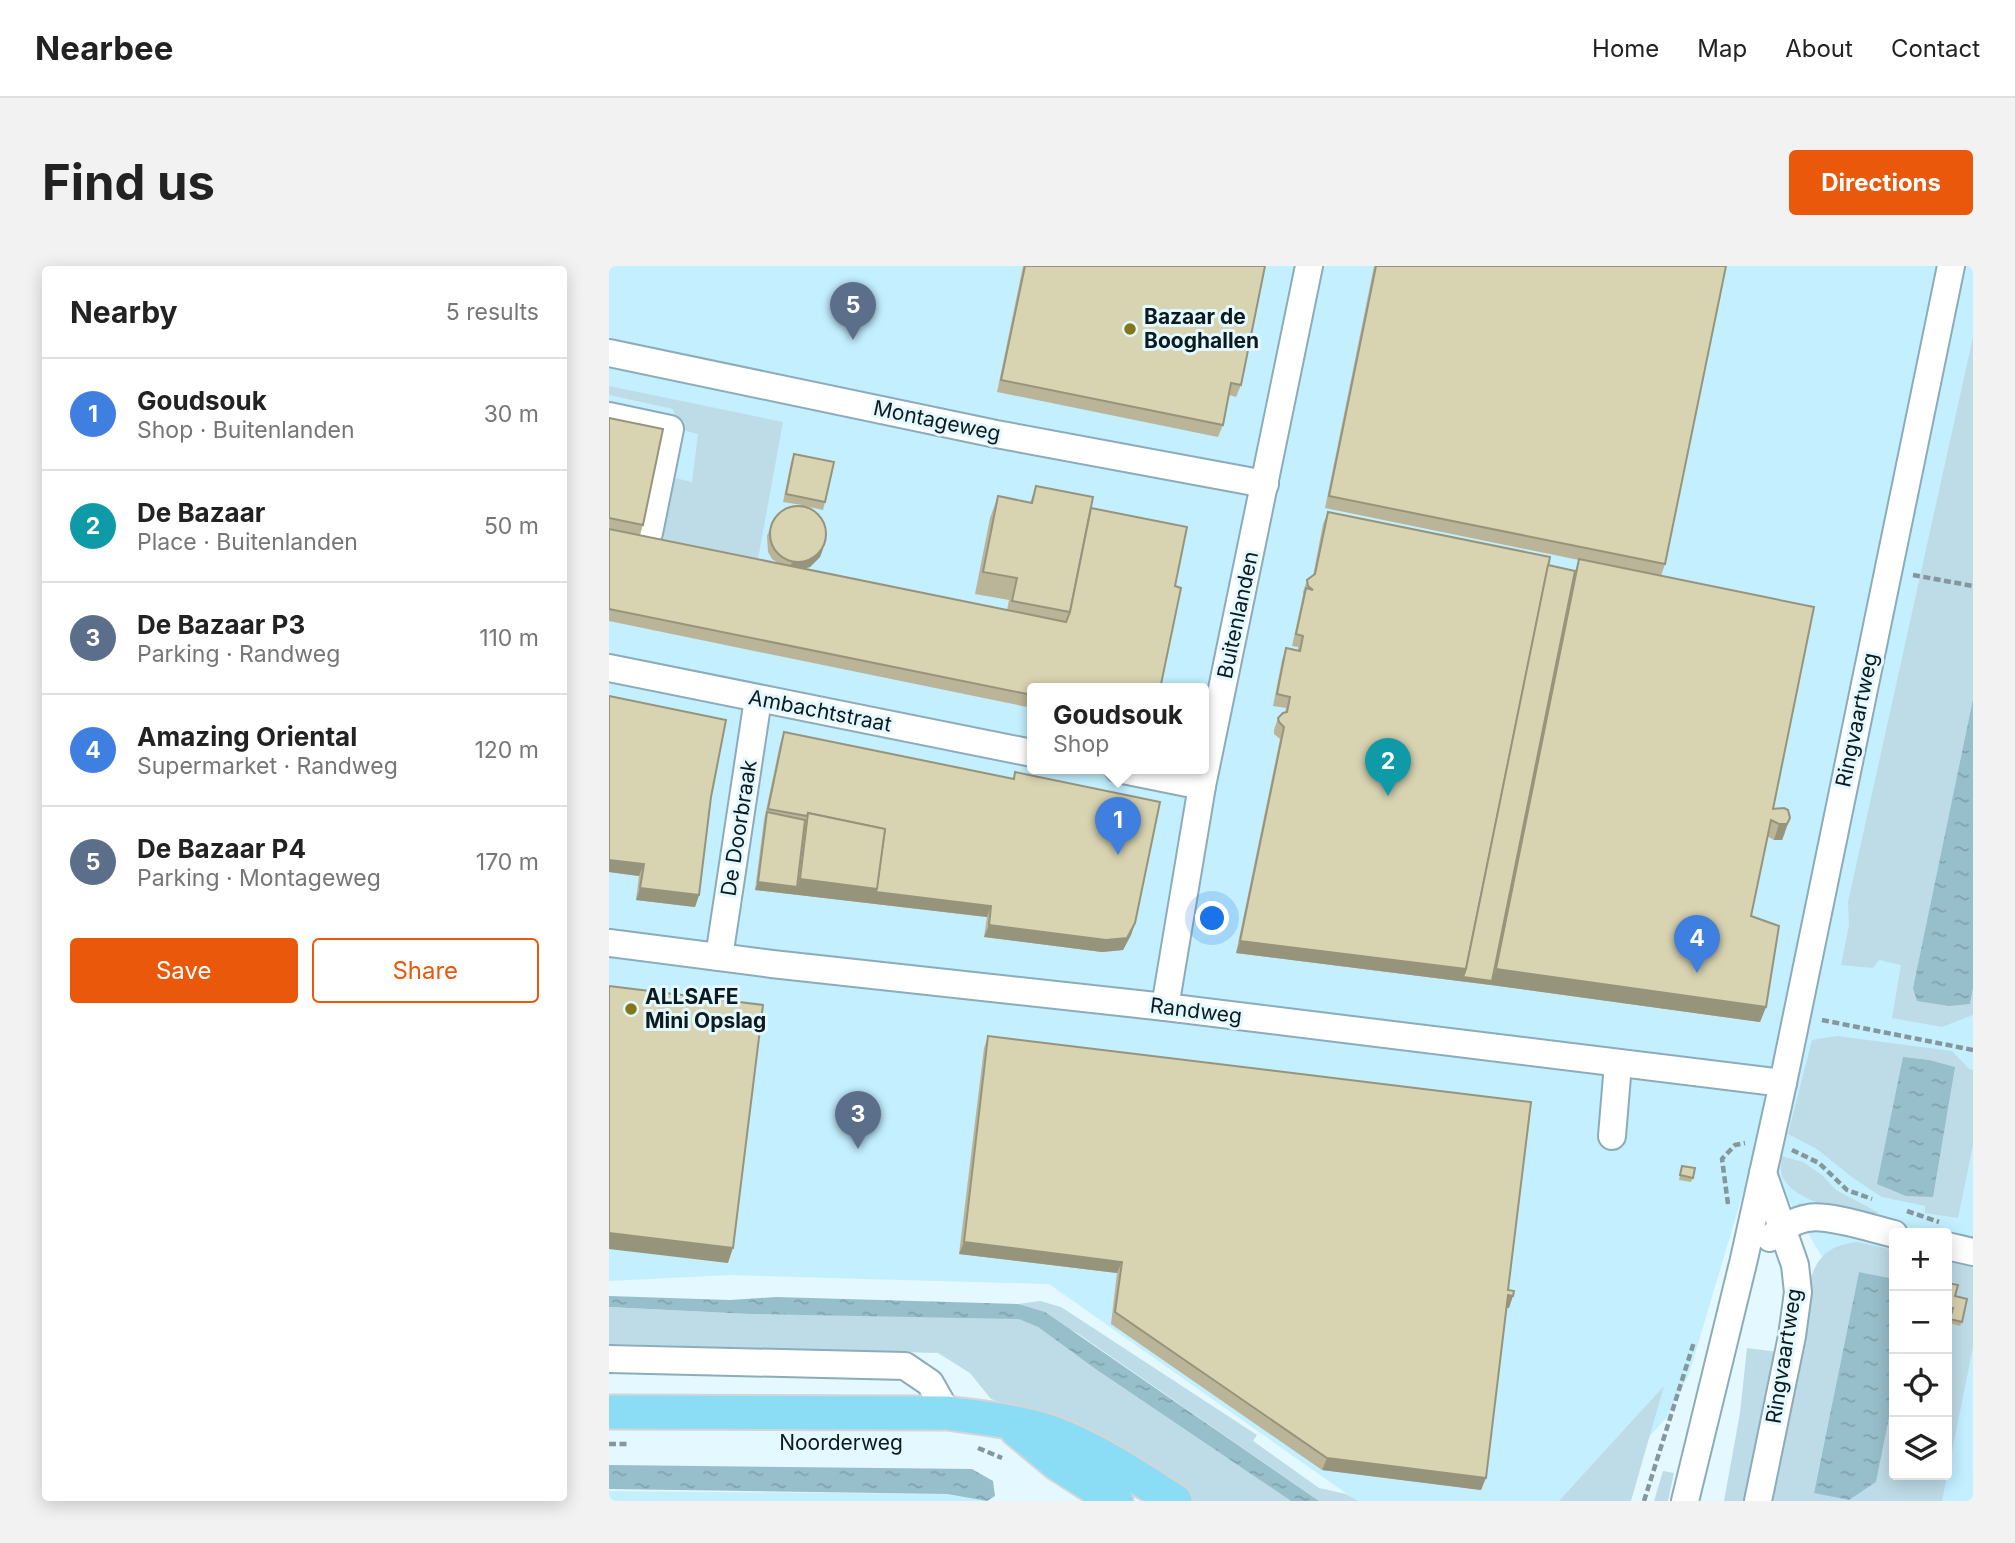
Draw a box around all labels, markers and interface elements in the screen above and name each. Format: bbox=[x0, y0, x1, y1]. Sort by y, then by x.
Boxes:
text: Nearbee bbox=[35, 28, 173, 68]
text: Home bbox=[1592, 34, 1659, 63]
text: Map bbox=[1697, 34, 1747, 63]
text: About bbox=[1785, 34, 1853, 63]
text: Contact bbox=[1891, 34, 1980, 63]
button: Directions bbox=[1789, 150, 1973, 215]
text: Find us bbox=[42, 153, 215, 212]
pin: 5 bbox=[830, 282, 876, 340]
text: Nearby bbox=[70, 294, 178, 330]
text: 5 results bbox=[446, 298, 539, 326]
place label: Bazaar de Booghallen bbox=[1144, 304, 1259, 353]
marker: Bazaar de Booghallen bbox=[1122, 321, 1138, 337]
text: Goudsouk bbox=[137, 385, 267, 416]
street label: Montageweg bbox=[871, 395, 1003, 446]
text: 1 bbox=[88, 400, 98, 428]
text: 30 m bbox=[484, 400, 539, 428]
text: Shop · Buitenlanden bbox=[137, 416, 354, 444]
text: De Bazaar bbox=[137, 497, 265, 528]
text: 2 bbox=[86, 512, 100, 540]
text: 50 m bbox=[484, 512, 539, 540]
text: Place · Buitenlanden bbox=[137, 528, 358, 556]
street label: Buitenlanden bbox=[1212, 549, 1263, 681]
text: De Bazaar P3 bbox=[137, 609, 305, 640]
text: 3 bbox=[86, 624, 100, 652]
text: 110 m bbox=[479, 624, 539, 652]
text: Parking · Randweg bbox=[137, 640, 340, 668]
street label: Ringvaartweg bbox=[1830, 651, 1883, 789]
popup bbox=[1027, 683, 1209, 774]
street label: Ambachtstraat bbox=[746, 684, 894, 737]
text: Goudsouk bbox=[1053, 699, 1183, 730]
text: Amazing Oriental bbox=[137, 721, 357, 752]
text: Shop bbox=[1053, 730, 1109, 758]
text: 4 bbox=[85, 736, 101, 764]
text: 120 m bbox=[474, 736, 539, 764]
pin: 2 bbox=[1365, 738, 1411, 796]
text: Supermarket · Randweg bbox=[137, 752, 398, 780]
street label: De Doorbraak bbox=[715, 757, 762, 898]
pin: 1 bbox=[1095, 797, 1141, 855]
text: De Bazaar P4 bbox=[137, 833, 306, 864]
text: 5 bbox=[86, 848, 100, 876]
text: 170 m bbox=[476, 848, 539, 876]
text: Parking · Montageweg bbox=[137, 864, 381, 892]
your location bbox=[1195, 901, 1229, 935]
pin: 4 bbox=[1674, 915, 1720, 973]
button: Save bbox=[70, 938, 298, 1003]
button: Share bbox=[312, 938, 539, 1003]
place label: ALLSAFE Mini Opslag bbox=[645, 984, 766, 1033]
street label: Randweg bbox=[1149, 992, 1243, 1029]
marker: ALLSAFE Mini Opslag bbox=[623, 1001, 639, 1017]
pin: 3 bbox=[835, 1091, 881, 1149]
map controls bbox=[1889, 1228, 1952, 1480]
button: + bbox=[1889, 1228, 1952, 1291]
street label: Ringvaartweg bbox=[1760, 1287, 1807, 1425]
button: − bbox=[1889, 1291, 1952, 1354]
button: locate bbox=[1889, 1354, 1952, 1417]
button: layers bbox=[1889, 1417, 1952, 1480]
street label: Noorderweg bbox=[779, 1430, 903, 1455]

